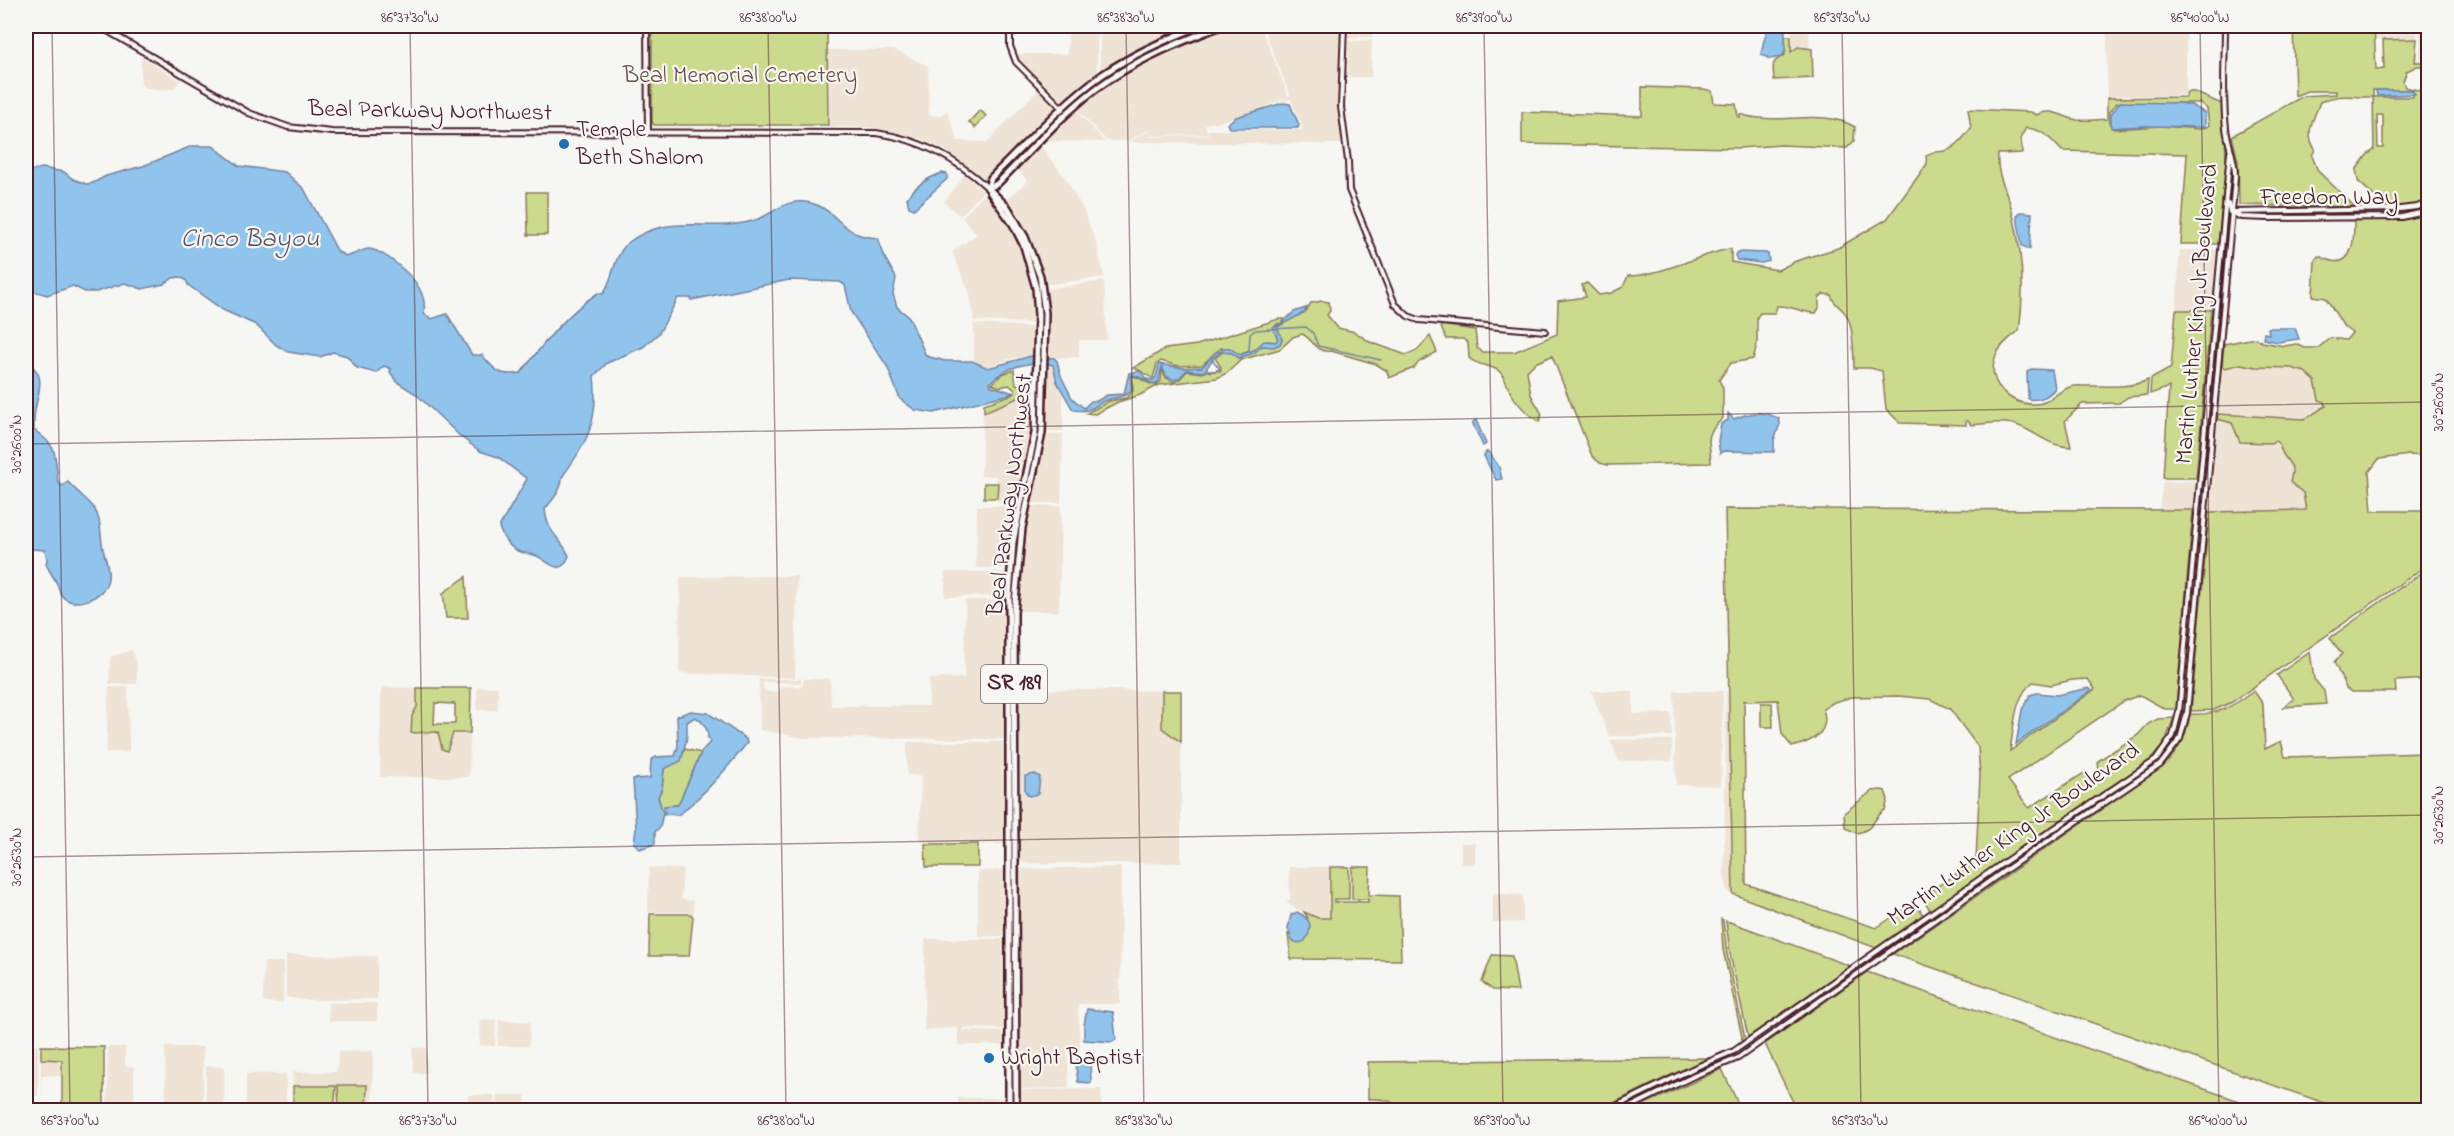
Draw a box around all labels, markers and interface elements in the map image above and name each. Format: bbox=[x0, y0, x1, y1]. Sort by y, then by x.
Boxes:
text: 86°37'30"W bbox=[381, 7, 439, 29]
text: 86°38'00"W bbox=[739, 7, 797, 29]
text: 86°38'30"W bbox=[1097, 7, 1155, 29]
text: 86°39'00"W bbox=[1456, 7, 1512, 29]
text: 86°39'30"W bbox=[1814, 7, 1870, 29]
text: 86°40'00"W bbox=[2171, 7, 2229, 29]
park label: Beal Memorial Cemetery bbox=[622, 59, 857, 95]
street label: Beal Parkway Northwest bbox=[307, 92, 552, 133]
place label: Temple Beth Shalom bbox=[575, 113, 703, 176]
marker: Temple Beth Shalom bbox=[557, 137, 571, 151]
street label: Martin Luther King Jr Boulevard bbox=[2167, 162, 2229, 466]
street label: Freedom Way bbox=[2259, 181, 2398, 217]
water label: Cinco Bayou bbox=[181, 221, 319, 259]
street label: Beal Parkway Northwest bbox=[979, 372, 1044, 619]
text: 30°26'00"N bbox=[2428, 373, 2450, 431]
text: 30°26'00"N bbox=[6, 415, 28, 473]
road number: SR 189 bbox=[981, 665, 1047, 703]
street label: Martin Luther King Jr Boulevard bbox=[1881, 734, 2148, 936]
text: 30°26'30"N bbox=[2428, 786, 2450, 844]
text: 30°26'30"N bbox=[6, 828, 28, 886]
place label: Wright Baptist bbox=[1001, 1041, 1142, 1076]
marker: Wright Baptist bbox=[982, 1051, 996, 1065]
text: 86°37'00"W bbox=[41, 1110, 99, 1132]
text: 86°37'30"W bbox=[399, 1110, 457, 1132]
text: 86°38'00"W bbox=[757, 1110, 815, 1132]
text: 86°38'30"W bbox=[1115, 1110, 1173, 1132]
text: 86°39'00"W bbox=[1474, 1110, 1530, 1132]
text: 86°39'30"W bbox=[1832, 1110, 1888, 1132]
text: 86°40'00"W bbox=[2189, 1110, 2247, 1132]

